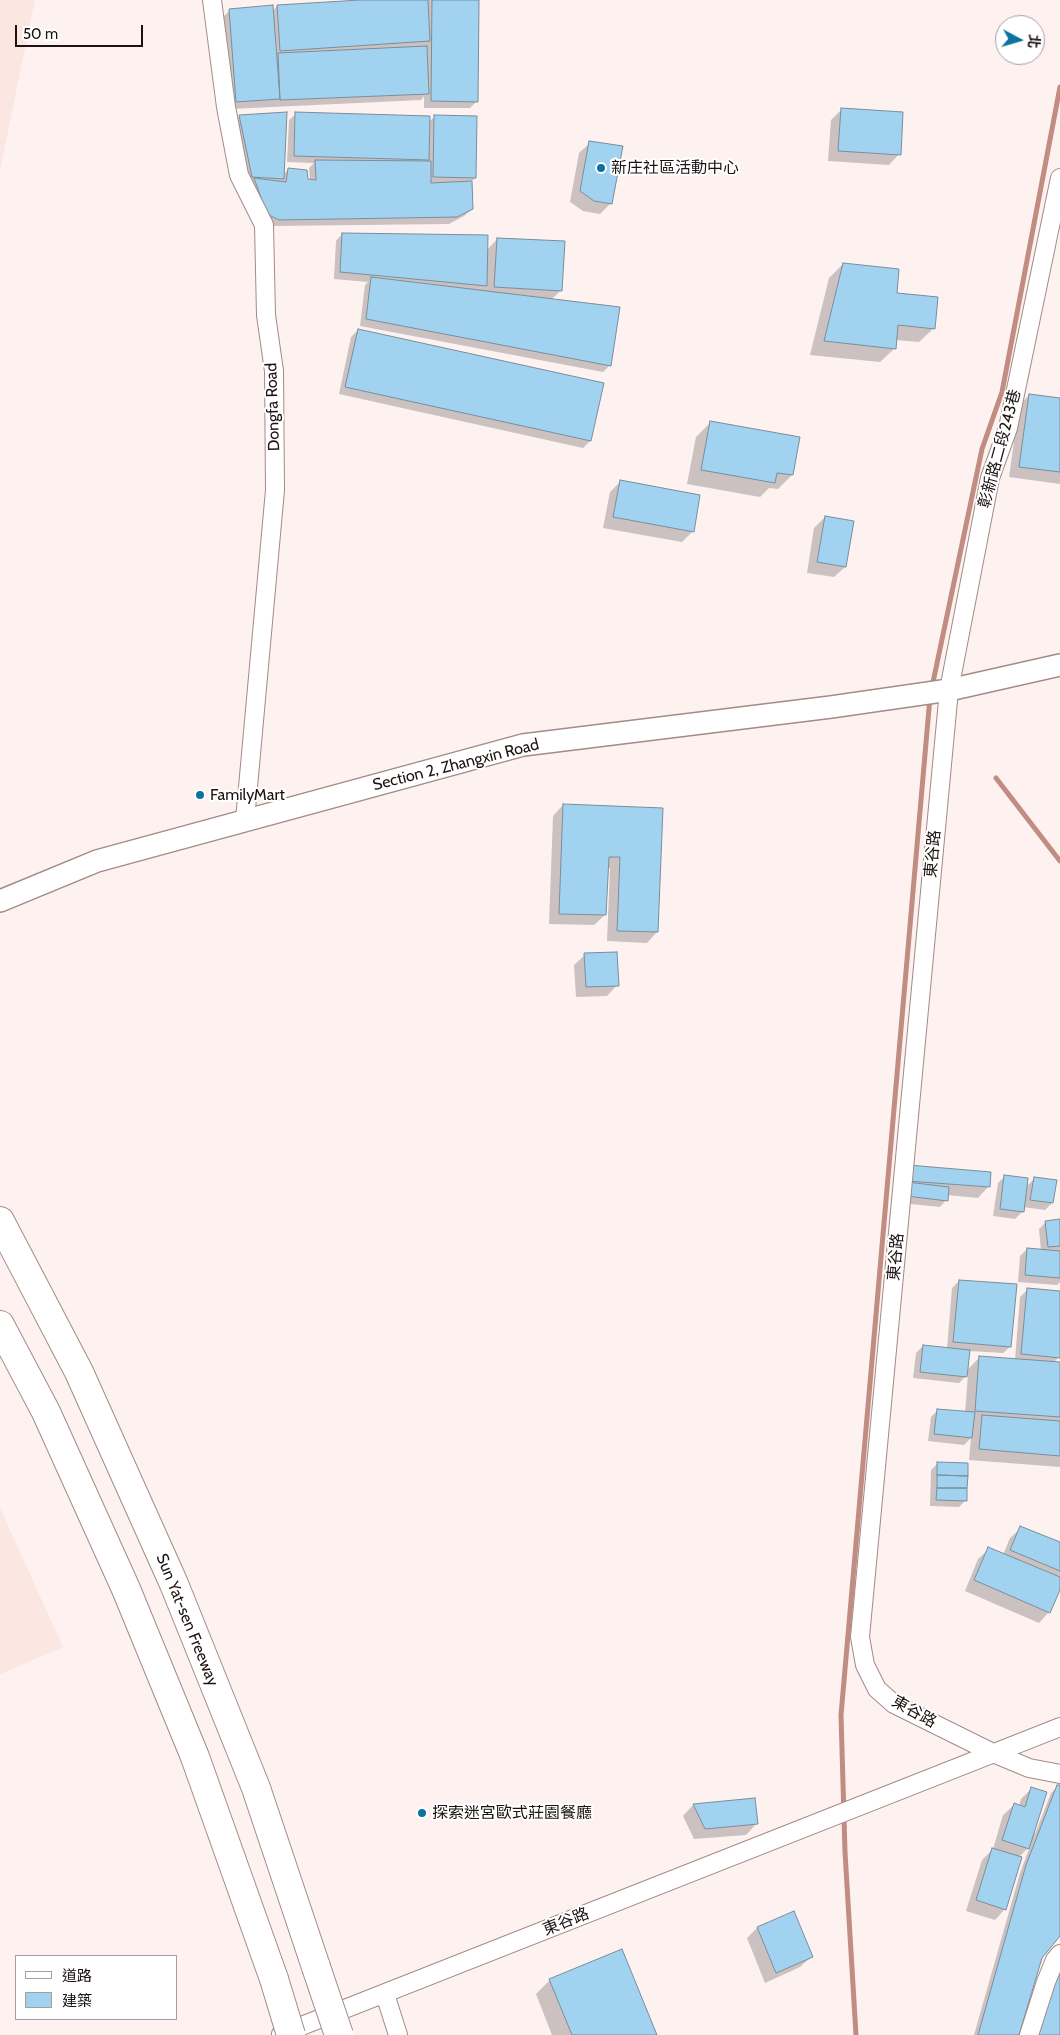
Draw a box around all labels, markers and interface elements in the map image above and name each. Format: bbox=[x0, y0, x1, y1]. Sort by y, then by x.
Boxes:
scale bar bbox=[18, 15, 145, 47]
north arrow bbox=[995, 15, 1045, 65]
text: 50 m bbox=[23, 25, 58, 43]
text: 北 bbox=[1024, 34, 1044, 49]
place label: 新庄社區活動中心 bbox=[611, 158, 739, 178]
marker: 新庄社區活動中心 bbox=[595, 162, 607, 174]
street label: Dongfa Road bbox=[262, 362, 284, 452]
street label: 彰新路二段243巷 bbox=[975, 387, 1025, 511]
street label: Section 2, Zhangxin Road bbox=[371, 735, 541, 795]
place label: FamilyMart bbox=[210, 785, 285, 805]
marker: FamilyMart bbox=[194, 789, 206, 801]
street label: 東谷路 bbox=[921, 829, 945, 879]
street label: 東谷路 bbox=[884, 1232, 908, 1282]
street label: Sun Yat-sen Freeway bbox=[152, 1551, 222, 1689]
street label: 東谷路 bbox=[888, 1692, 940, 1732]
place label: 探索迷宮歐式莊園餐廳 bbox=[432, 1803, 592, 1823]
marker: 探索迷宮歐式莊園餐廳 bbox=[416, 1807, 428, 1819]
street label: 東谷路 bbox=[540, 1904, 592, 1940]
legend bbox=[15, 1955, 178, 2020]
text: 道路 bbox=[62, 1967, 92, 1985]
text: 建築 bbox=[62, 1992, 92, 2010]

